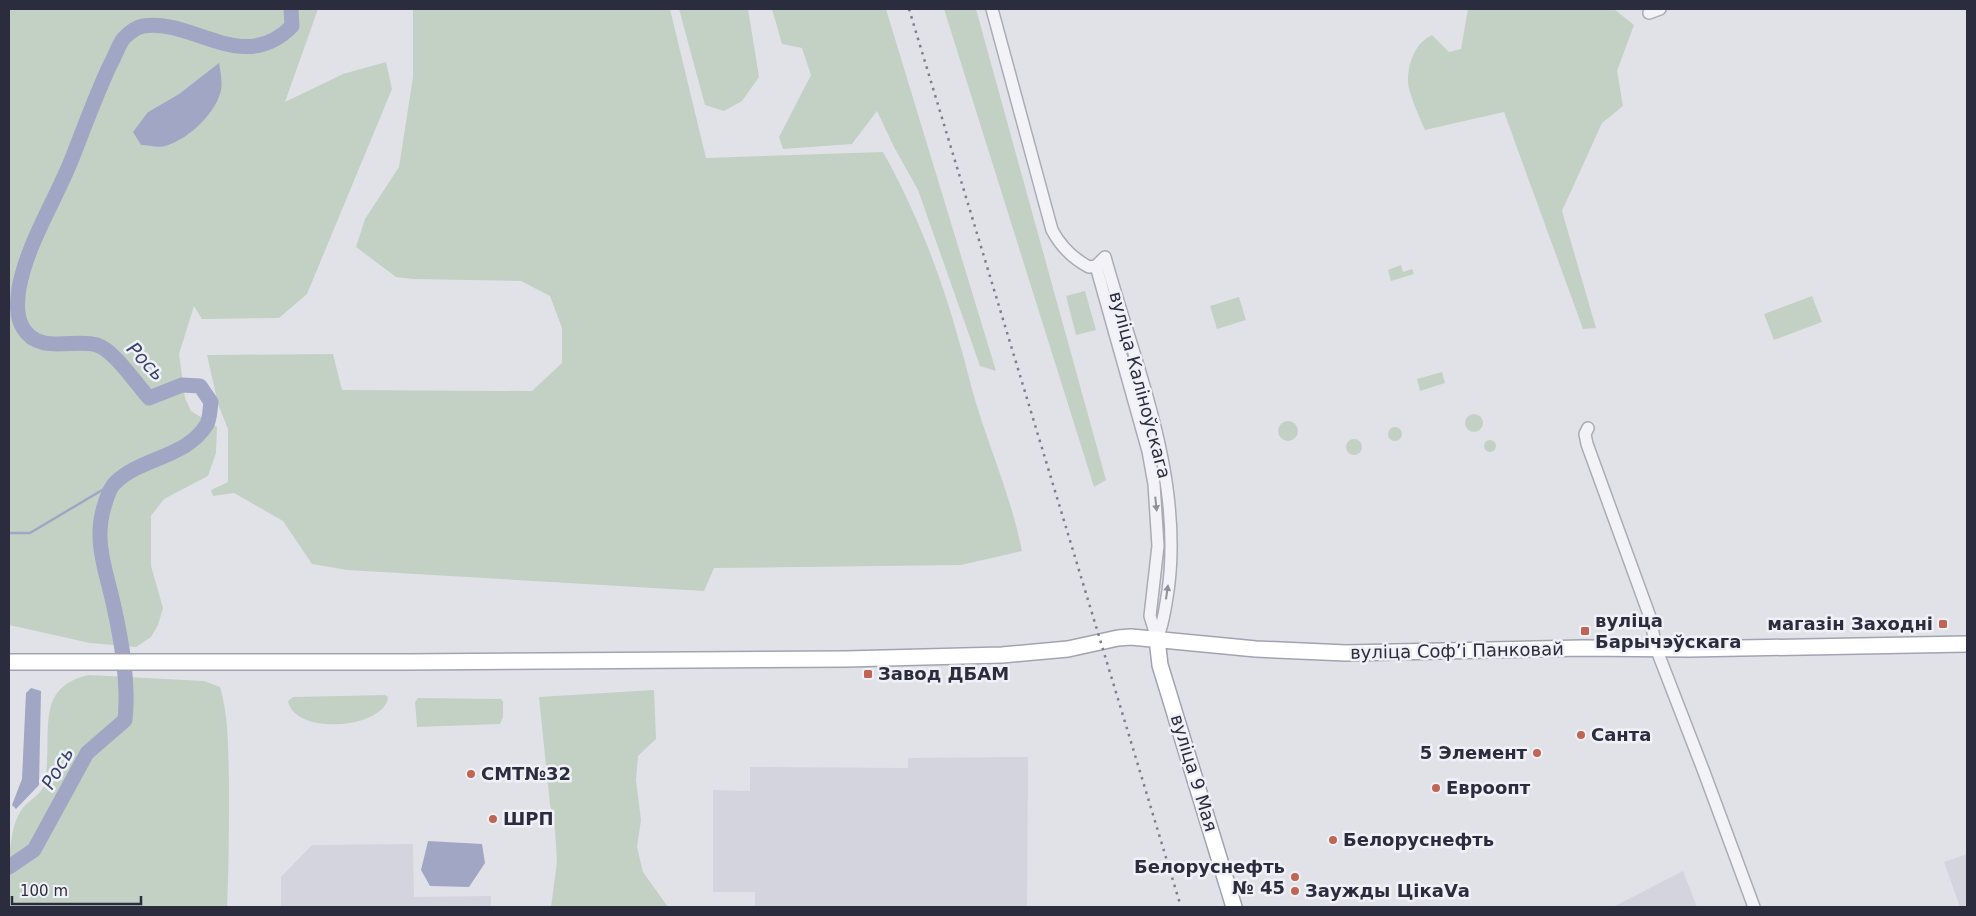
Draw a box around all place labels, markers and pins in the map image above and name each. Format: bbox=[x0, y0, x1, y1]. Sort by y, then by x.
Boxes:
place label: вуліца Барычэўскага bbox=[1595, 610, 1741, 652]
place label: магазін Заходні bbox=[1767, 613, 1933, 634]
marker: магазін Заходні bbox=[1937, 618, 1949, 630]
marker: вуліца Барычэўскага bbox=[1579, 625, 1591, 637]
place label: Завод ДБАМ bbox=[878, 663, 1009, 684]
marker: Завод ДБАМ bbox=[862, 668, 874, 680]
place label: Санта bbox=[1591, 724, 1651, 745]
marker: Санта bbox=[1575, 729, 1587, 741]
place label: 5 Элемент bbox=[1420, 742, 1528, 763]
marker: 5 Элемент bbox=[1531, 747, 1543, 759]
place label: СМТ№32 bbox=[481, 763, 571, 784]
marker: СМТ№32 bbox=[465, 768, 477, 780]
place label: Евроопт bbox=[1446, 777, 1531, 798]
marker: Евроопт bbox=[1430, 782, 1442, 794]
place label: ШРП bbox=[503, 808, 554, 829]
marker: ШРП bbox=[487, 813, 499, 825]
place label: Белоруснефть bbox=[1343, 829, 1494, 850]
marker: Белоруснефть bbox=[1327, 834, 1339, 846]
place label: Белоруснефть № 45 bbox=[1134, 856, 1285, 898]
marker: Белоруснефть № 45 bbox=[1289, 871, 1301, 883]
place label: Заужды ЦікаVа bbox=[1305, 880, 1470, 901]
marker: Заужды ЦікаVа bbox=[1289, 885, 1301, 897]

